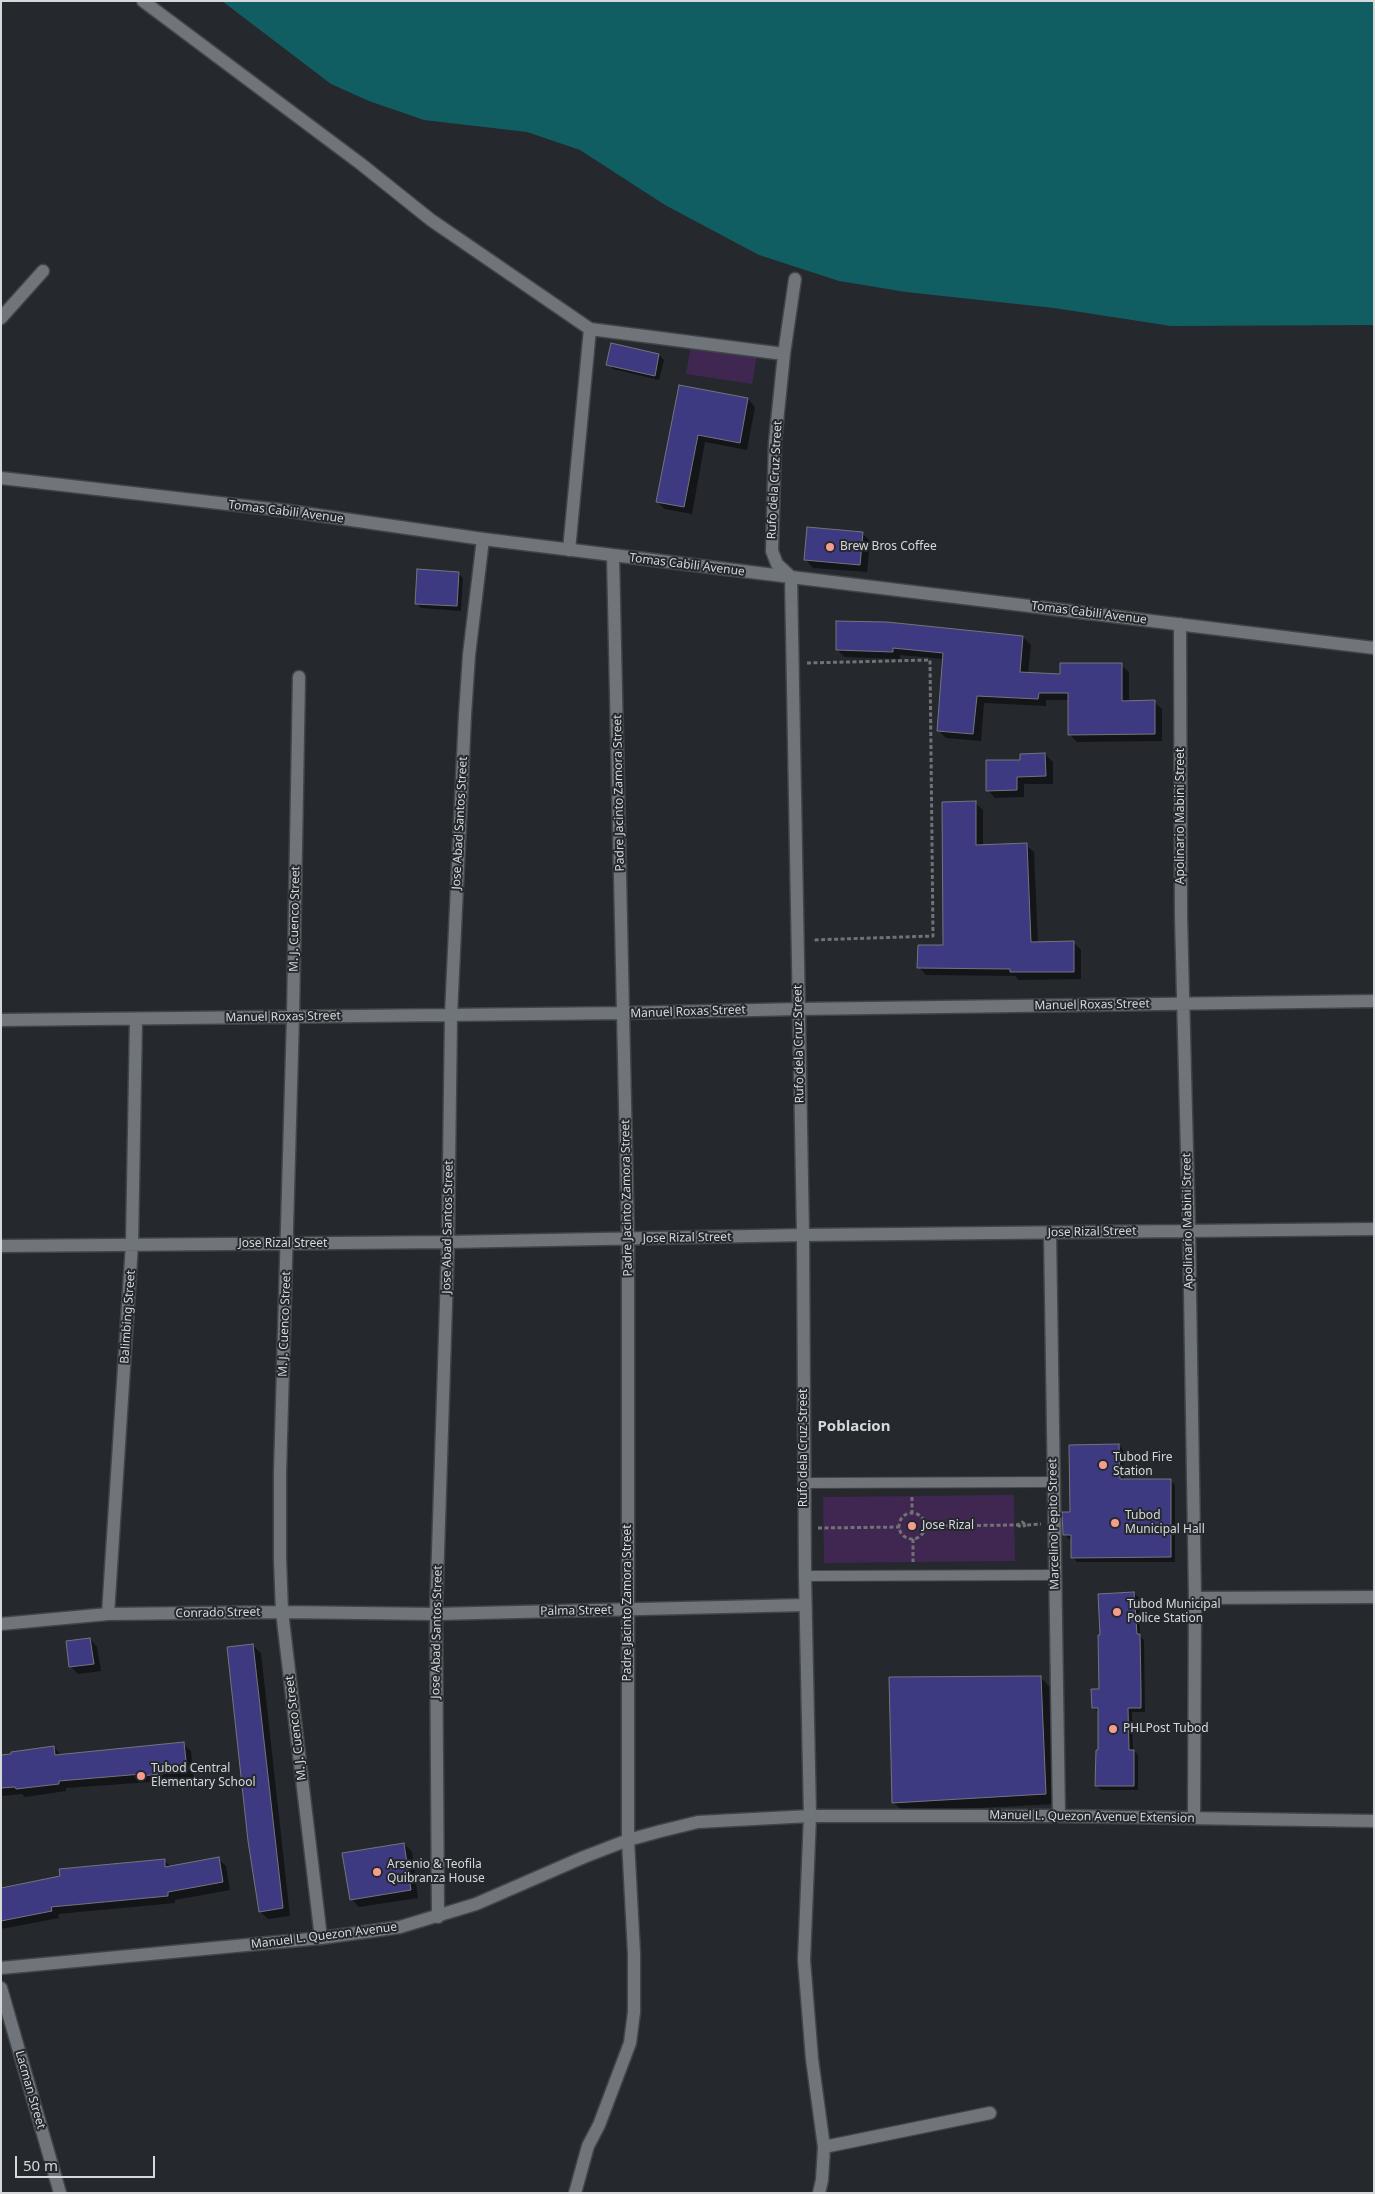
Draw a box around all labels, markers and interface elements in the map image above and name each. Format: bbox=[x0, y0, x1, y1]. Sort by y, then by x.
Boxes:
street label: Rufo dela Cruz Street bbox=[765, 420, 785, 540]
street label: Tomas Cabili Avenue bbox=[227, 498, 345, 526]
place label: Brew Bros Coffee bbox=[840, 540, 937, 554]
marker: Brew Bros Coffee bbox=[824, 541, 836, 553]
street label: Tomas Cabili Avenue bbox=[628, 551, 746, 579]
street label: Tomas Cabili Avenue bbox=[1030, 599, 1148, 627]
street label: Padre Jacinto Zamora Street bbox=[610, 714, 628, 872]
street label: Apolinario Mabini Street bbox=[1174, 748, 1188, 884]
street label: Jose Abad Santos Street bbox=[449, 756, 471, 890]
street label: M. J. Cuenco Street bbox=[287, 866, 303, 972]
street label: Rufo dela Cruz Street bbox=[791, 985, 807, 1103]
street label: Manuel Roxas Street bbox=[1034, 997, 1150, 1013]
street label: Manuel Roxas Street bbox=[630, 1003, 746, 1021]
street label: Manuel Roxas Street bbox=[225, 1009, 341, 1025]
street label: Padre Jacinto Zamora Street bbox=[618, 1119, 636, 1277]
street label: Apolinario Mabini Street bbox=[1180, 1153, 1196, 1289]
street label: Jose Abad Santos Street bbox=[440, 1160, 456, 1294]
street label: Jose Rizal Street bbox=[1047, 1224, 1137, 1240]
street label: Jose Rizal Street bbox=[642, 1230, 732, 1246]
street label: Jose Rizal Street bbox=[239, 1237, 327, 1251]
street label: Balimbing Street bbox=[118, 1270, 138, 1364]
street label: M. J. Cuenco Street bbox=[276, 1271, 294, 1377]
street label: Rufo dela Cruz Street bbox=[797, 1389, 811, 1507]
district label: Poblacion bbox=[818, 1418, 890, 1436]
place label: Tubod Fire Station bbox=[1113, 1451, 1172, 1479]
street label: Marcelino Pepito Street bbox=[1046, 1458, 1062, 1590]
marker: Tubod Fire Station bbox=[1097, 1459, 1109, 1471]
place label: Tubod Municipal Hall bbox=[1125, 1509, 1205, 1537]
marker: Tubod Municipal Hall bbox=[1109, 1517, 1121, 1529]
place label: Jose Rizal bbox=[922, 1519, 974, 1533]
marker: Jose Rizal bbox=[906, 1520, 918, 1532]
street label: Padre Jacinto Zamora Street bbox=[621, 1524, 635, 1682]
street label: Jose Abad Santos Street bbox=[429, 1565, 445, 1699]
place label: Tubod Municipal Police Station bbox=[1127, 1598, 1221, 1626]
street label: Palma Street bbox=[540, 1603, 612, 1619]
street label: Conrado Street bbox=[175, 1605, 261, 1621]
marker: Tubod Municipal Police Station bbox=[1111, 1606, 1123, 1618]
street label: M. J. Cuenco Street bbox=[282, 1675, 310, 1781]
place label: PHLPost Tubod bbox=[1123, 1722, 1209, 1736]
marker: PHLPost Tubod bbox=[1107, 1723, 1119, 1735]
place label: Tubod Central Elementary School bbox=[151, 1762, 256, 1790]
marker: Tubod Central Elementary School bbox=[135, 1770, 147, 1782]
street label: Manuel L. Quezon Avenue Extension bbox=[989, 1808, 1195, 1826]
place label: Arsenio & Teofila Quibranza House bbox=[387, 1858, 485, 1886]
marker: Arsenio & Teofila Quibranza House bbox=[371, 1866, 383, 1878]
street label: Manuel L. Quezon Avenue bbox=[250, 1920, 398, 1952]
street label: Lacman Street bbox=[12, 2049, 48, 2131]
scale bar bbox=[18, 2146, 158, 2178]
text: 50 m bbox=[23, 2155, 58, 2175]

